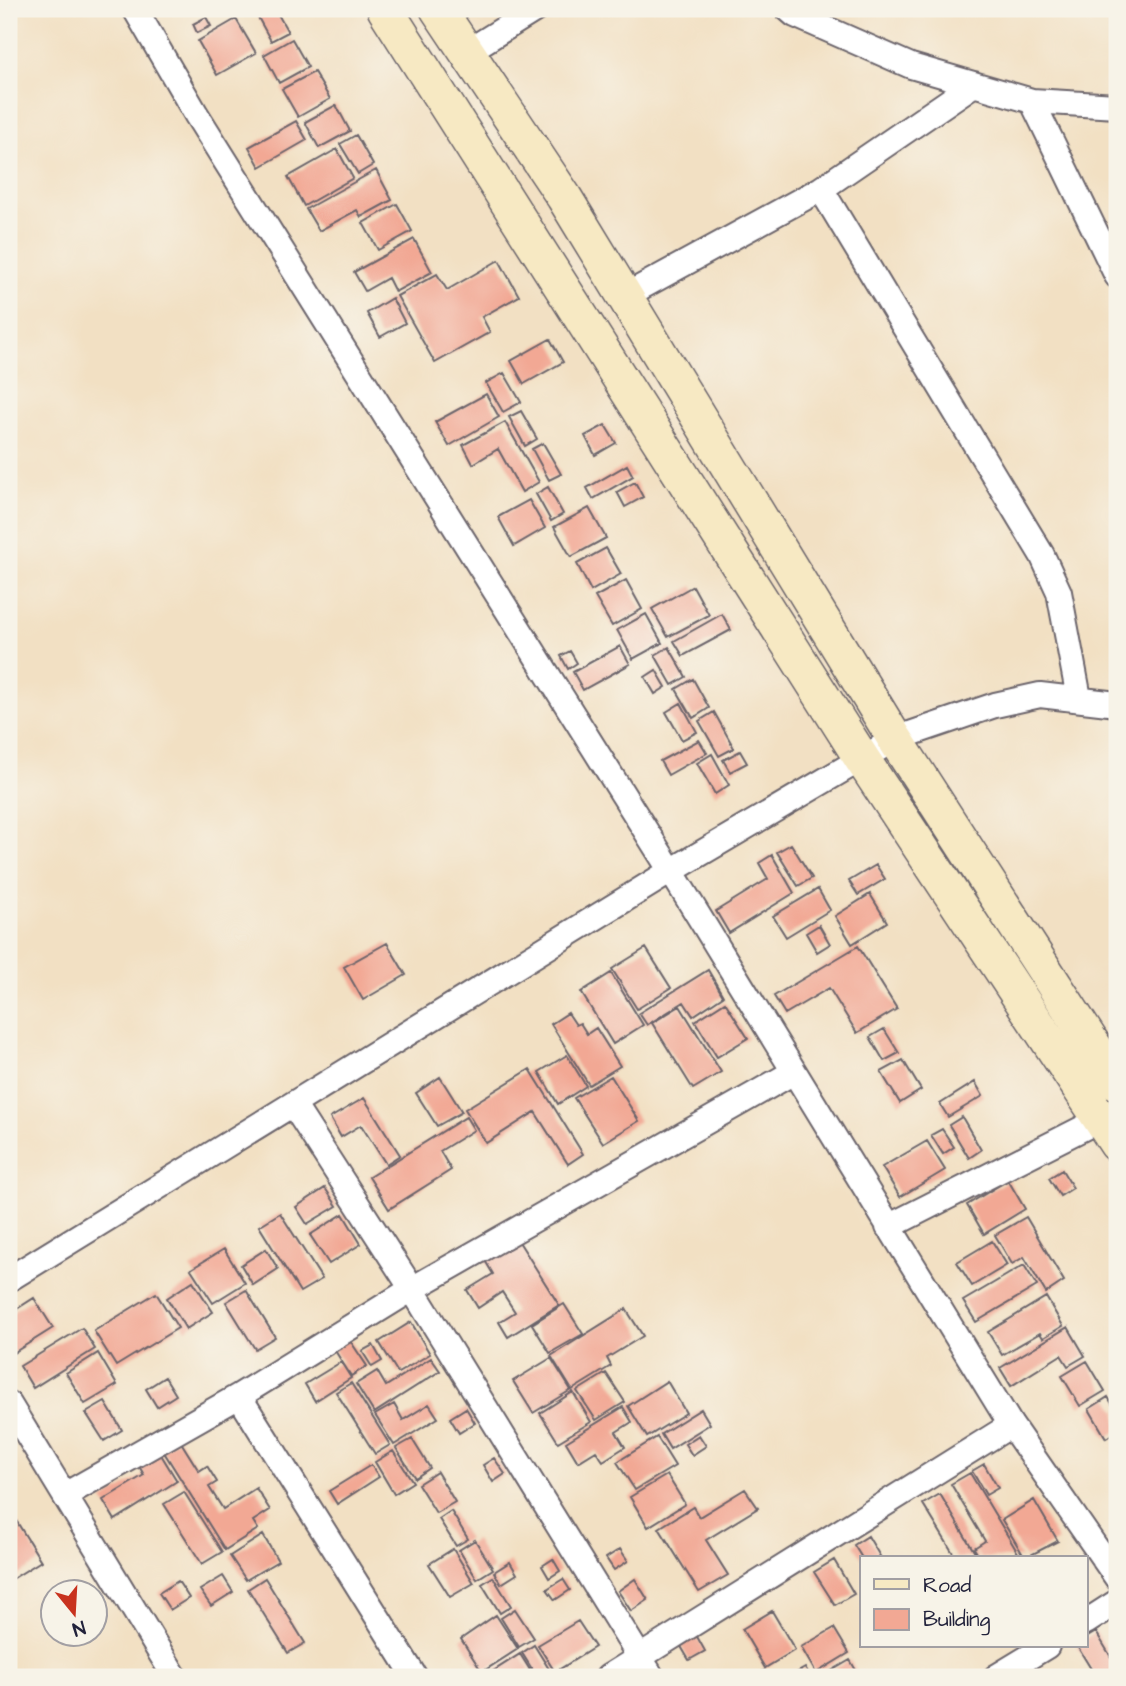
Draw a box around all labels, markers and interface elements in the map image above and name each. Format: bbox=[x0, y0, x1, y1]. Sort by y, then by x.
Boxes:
legend bbox=[860, 1556, 1088, 1648]
text: Road bbox=[923, 1571, 971, 1600]
north arrow bbox=[38, 1578, 108, 1648]
text: Building bbox=[923, 1605, 991, 1636]
text: N bbox=[69, 1613, 89, 1642]

